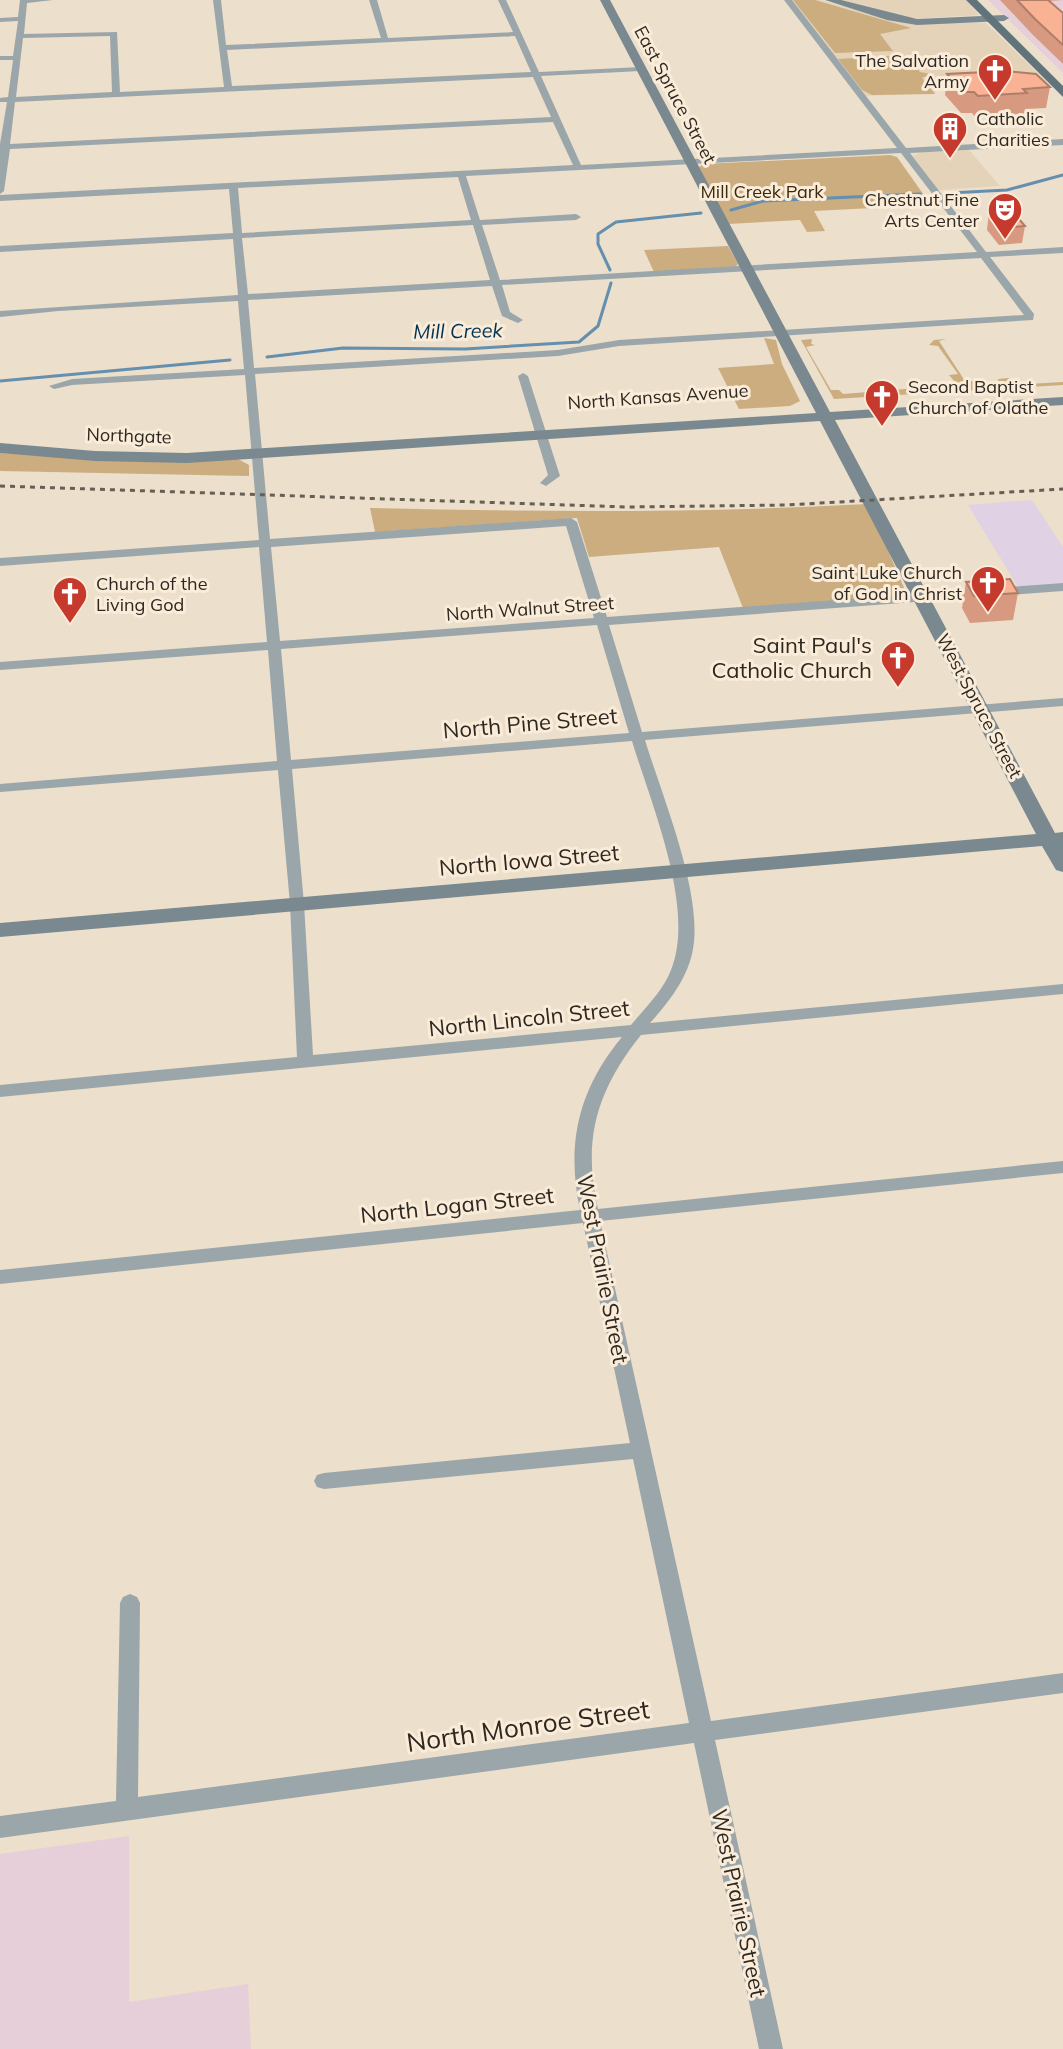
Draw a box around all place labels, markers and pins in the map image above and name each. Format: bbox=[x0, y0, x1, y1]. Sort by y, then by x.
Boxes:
place label: The Salvation Army bbox=[855, 49, 969, 93]
church icon: The Salvation Army bbox=[976, 52, 1014, 102]
place label: Catholic Charities bbox=[976, 107, 1050, 151]
building icon: Catholic Charities bbox=[931, 110, 969, 160]
place label: Chestnut Fine Arts Center bbox=[865, 188, 979, 232]
theatre icon: Chestnut Fine Arts Center bbox=[986, 191, 1024, 241]
place label: Second Baptist Church of Olathe bbox=[908, 375, 1048, 419]
church icon: Second Baptist Church of Olathe bbox=[863, 378, 901, 428]
place label: Saint Luke Church of God in Christ bbox=[811, 561, 962, 605]
church icon: Saint Luke Church of God in Christ bbox=[969, 564, 1007, 614]
place label: Church of the Living God bbox=[96, 572, 207, 616]
church icon: Church of the Living God bbox=[51, 575, 89, 625]
place label: Saint Paul's Catholic Church bbox=[712, 631, 872, 684]
church icon: Saint Paul's Catholic Church bbox=[879, 639, 917, 689]

